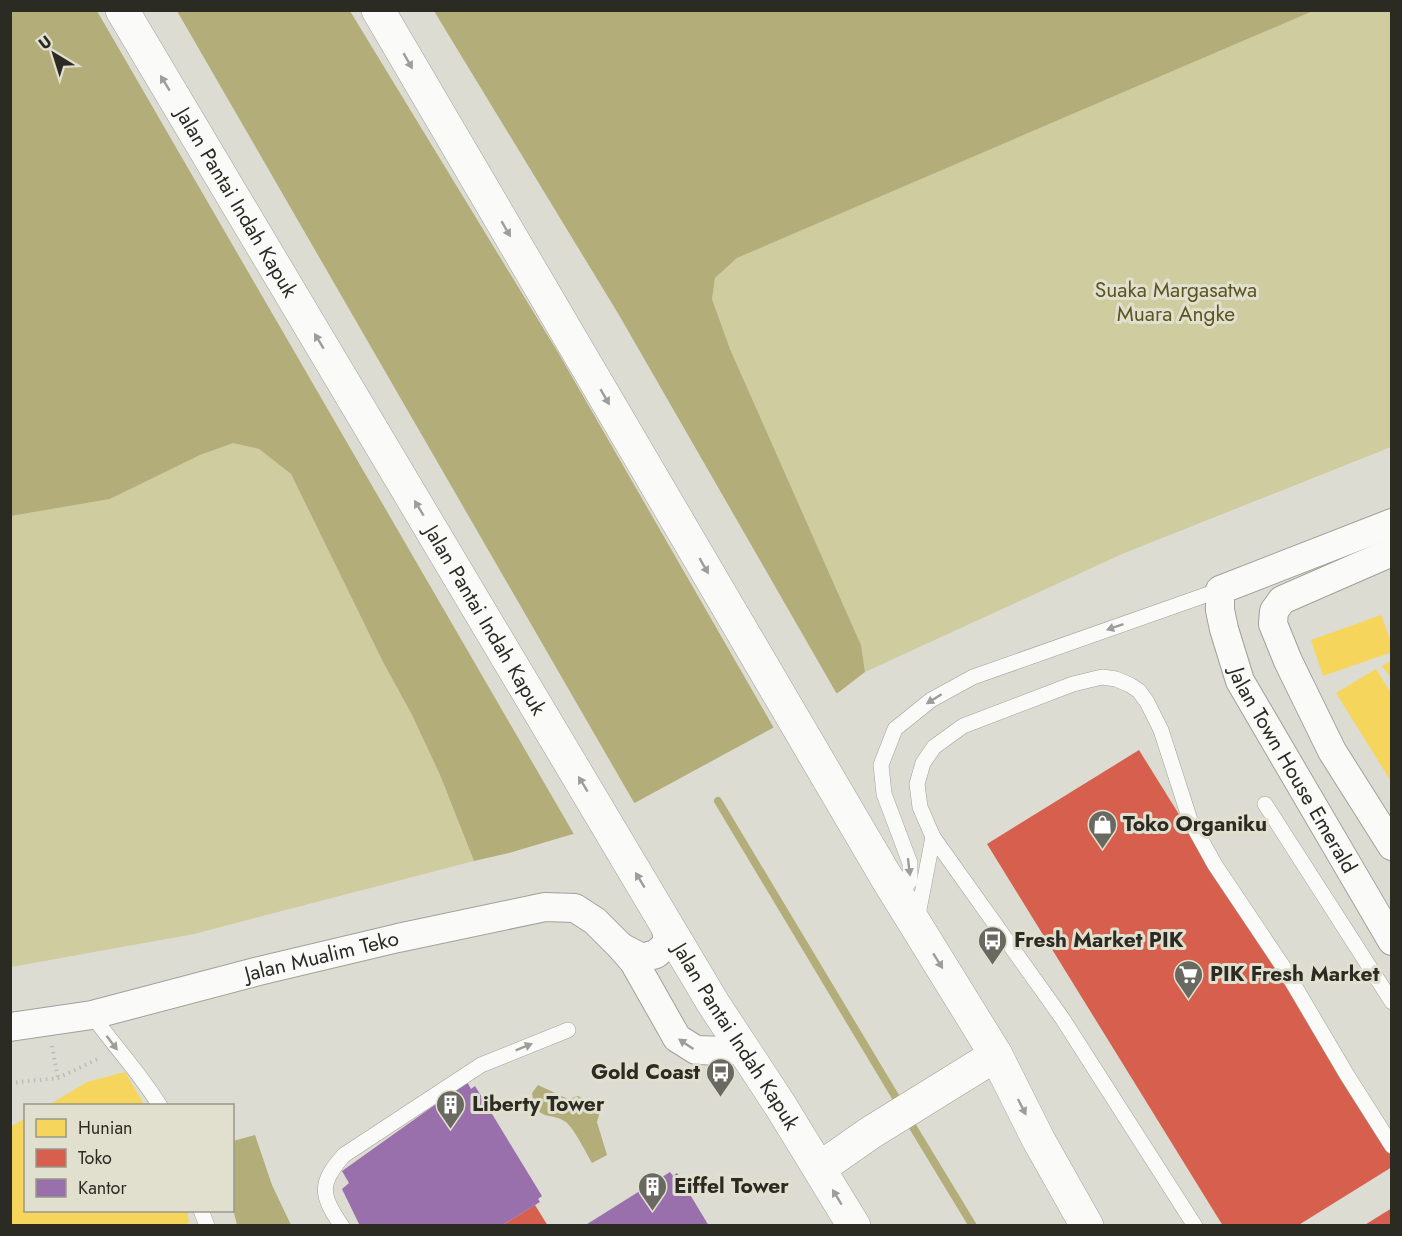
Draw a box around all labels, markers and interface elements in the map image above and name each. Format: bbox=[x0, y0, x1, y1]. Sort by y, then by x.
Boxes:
north arrow bbox=[24, 24, 84, 84]
text: U bbox=[34, 30, 57, 55]
one-way arrow bbox=[402, 53, 413, 69]
one-way arrow bbox=[160, 75, 171, 91]
street label: Jalan Pantai Indah Kapuk bbox=[167, 99, 305, 304]
one-way arrow bbox=[501, 221, 512, 237]
park label: Suaka Margasatwa Muara Angke bbox=[1095, 275, 1257, 329]
one-way arrow bbox=[313, 333, 324, 349]
one-way arrow bbox=[600, 389, 610, 406]
one-way arrow bbox=[413, 500, 424, 516]
street label: Jalan Pantai Indah Kapuk bbox=[415, 517, 554, 721]
one-way arrow bbox=[698, 558, 709, 574]
one-way arrow bbox=[1106, 623, 1124, 633]
street label: Jalan Town House Emerald bbox=[1221, 661, 1364, 879]
one-way arrow bbox=[926, 693, 943, 704]
one-way arrow bbox=[578, 775, 588, 792]
shop icon: Toko Organiku bbox=[1086, 808, 1118, 850]
place label: Toko Organiku bbox=[1123, 809, 1267, 839]
one-way arrow bbox=[904, 858, 914, 877]
one-way arrow bbox=[635, 872, 646, 888]
street label: Jalan Mualim Teko bbox=[238, 923, 402, 990]
bus stop icon: Fresh Market PIK bbox=[977, 924, 1009, 966]
place label: Fresh Market PIK bbox=[1014, 925, 1184, 955]
street label: Jalan Pantai Indah Kapuk bbox=[664, 935, 807, 1136]
one-way arrow bbox=[932, 953, 943, 969]
supermarket icon: PIK Fresh Market bbox=[1173, 958, 1205, 1000]
place label: PIK Fresh Market bbox=[1210, 959, 1380, 989]
one-way arrow bbox=[106, 1036, 118, 1051]
one-way arrow bbox=[678, 1038, 694, 1049]
one-way arrow bbox=[516, 1042, 534, 1052]
bus stop icon: Gold Coast bbox=[705, 1056, 737, 1098]
place label: Gold Coast bbox=[591, 1057, 700, 1087]
building icon: Liberty Tower bbox=[435, 1088, 467, 1130]
place label: Liberty Tower bbox=[472, 1089, 605, 1119]
one-way arrow bbox=[1017, 1099, 1027, 1116]
legend bbox=[24, 1104, 234, 1212]
text: Hunian bbox=[78, 1115, 133, 1141]
text: Toko bbox=[78, 1145, 112, 1171]
building icon: Eiffel Tower bbox=[637, 1170, 669, 1212]
place label: Eiffel Tower bbox=[674, 1171, 789, 1201]
text: Kantor bbox=[78, 1175, 127, 1201]
one-way arrow bbox=[832, 1188, 842, 1205]

